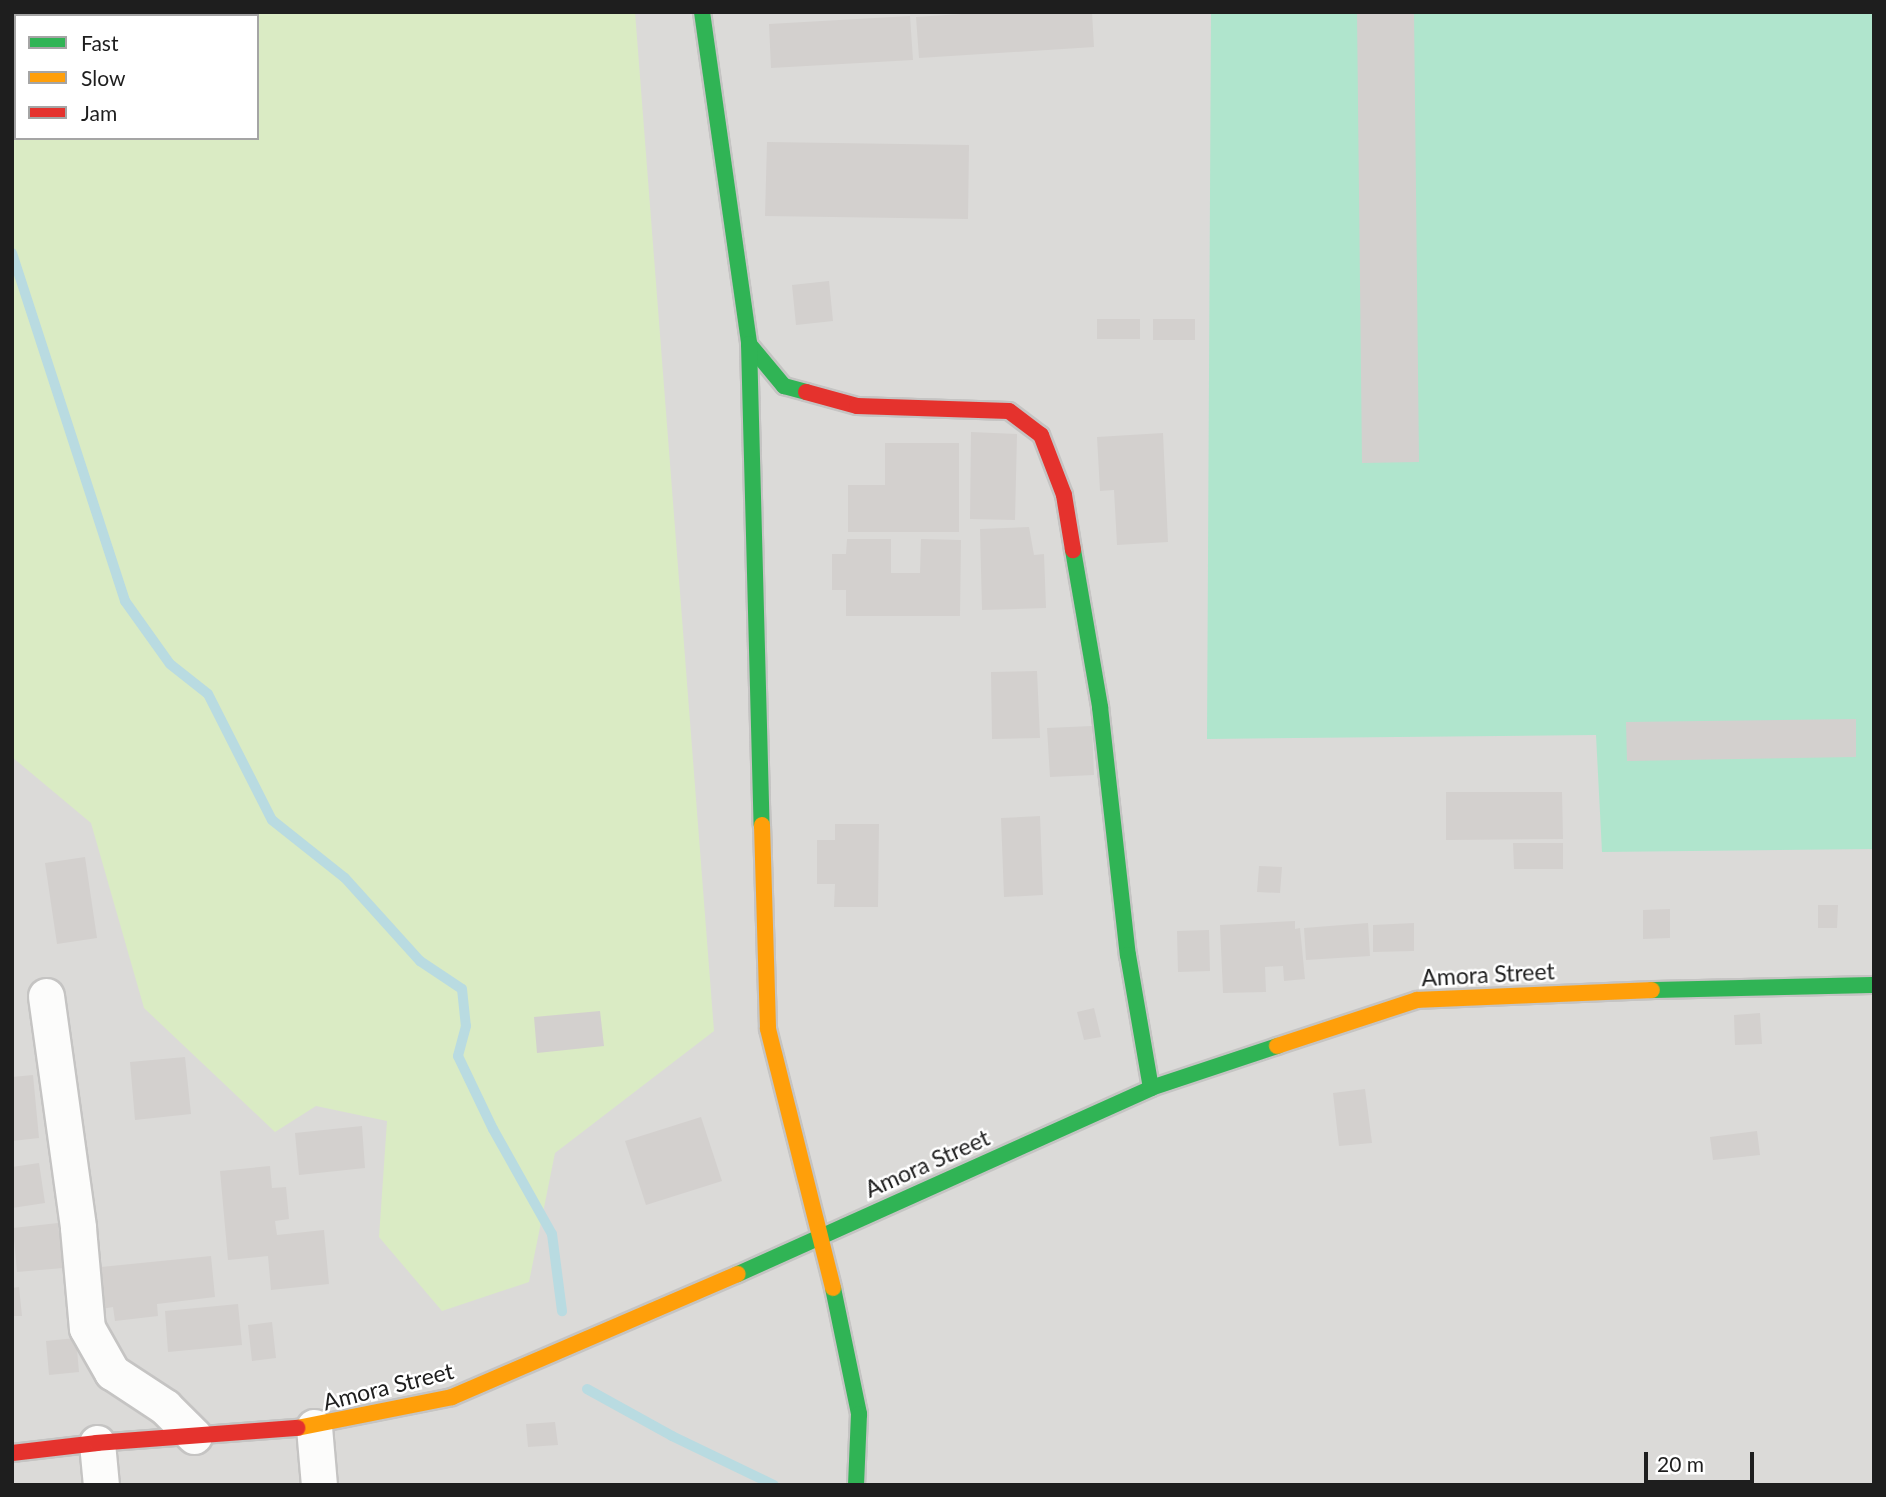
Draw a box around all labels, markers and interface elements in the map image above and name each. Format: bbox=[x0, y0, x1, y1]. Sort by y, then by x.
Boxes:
legend bbox=[14, 14, 259, 140]
text: Fast bbox=[81, 30, 118, 55]
text: Slow bbox=[81, 65, 125, 90]
text: Jam bbox=[81, 100, 117, 125]
street label: Amora Street bbox=[1421, 957, 1555, 991]
street label: Amora Street bbox=[860, 1123, 994, 1203]
street label: Amora Street bbox=[320, 1356, 456, 1416]
scale bar bbox=[1648, 1438, 1758, 1482]
text: 20 m bbox=[1657, 1451, 1704, 1476]

